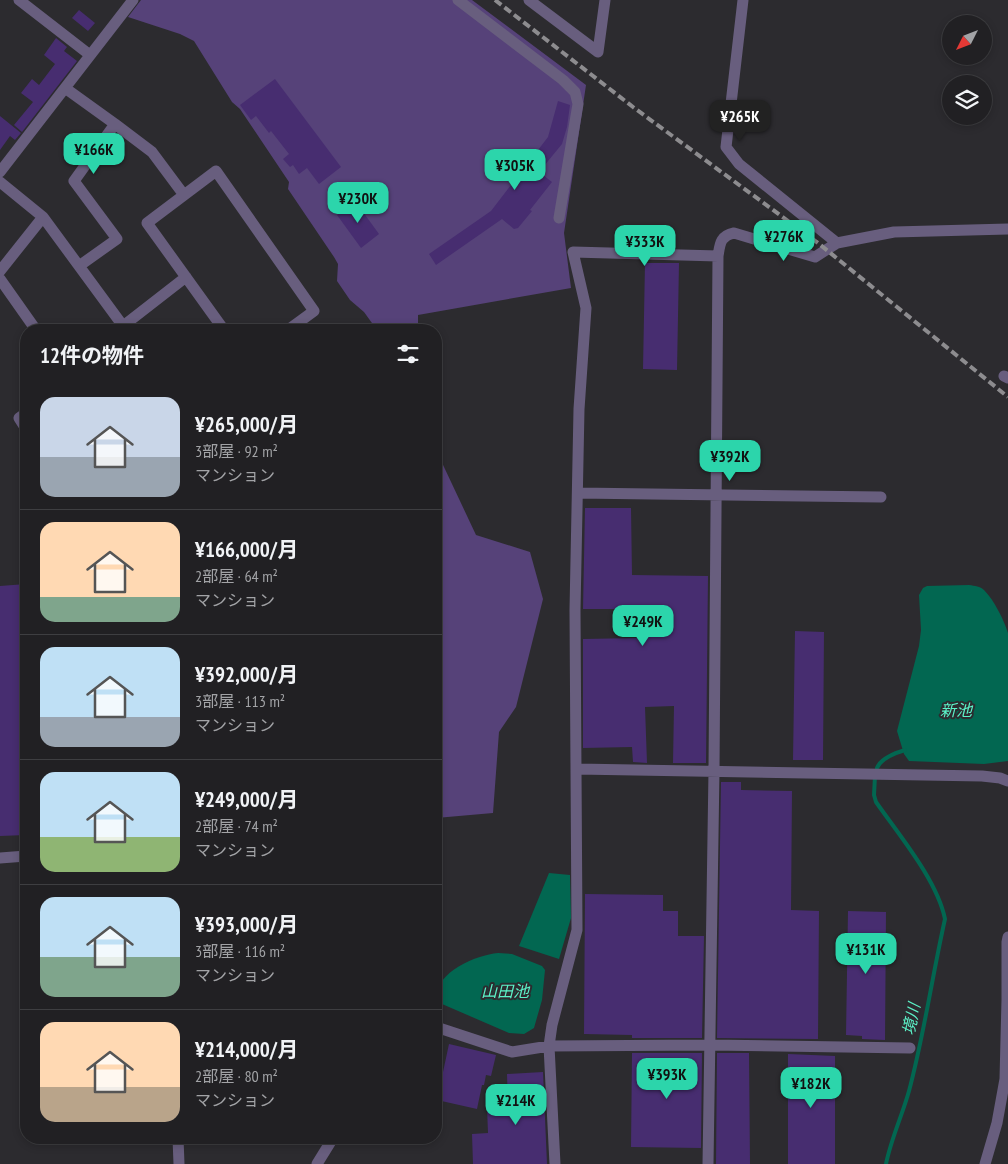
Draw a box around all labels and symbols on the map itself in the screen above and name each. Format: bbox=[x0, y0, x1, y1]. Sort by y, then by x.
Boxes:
north arrow bbox=[942, 15, 992, 65]
pin: ¥265K bbox=[705, 100, 775, 142]
pin: ¥166K bbox=[59, 132, 129, 175]
pin: ¥305K bbox=[480, 148, 550, 191]
pin: ¥230K bbox=[323, 182, 393, 224]
pin: ¥276K bbox=[749, 220, 819, 262]
pin: ¥333K bbox=[610, 224, 680, 267]
pin: ¥392K bbox=[695, 440, 765, 482]
pin: ¥249K bbox=[608, 604, 678, 647]
water label: 新池 bbox=[940, 700, 974, 720]
pin: ¥131K bbox=[831, 932, 901, 975]
water label: 山田池 bbox=[481, 981, 531, 1001]
water label: 境川 bbox=[898, 999, 925, 1037]
pin: ¥393K bbox=[632, 1058, 702, 1100]
pin: ¥182K bbox=[776, 1066, 846, 1109]
pin: ¥214K bbox=[481, 1084, 551, 1126]

